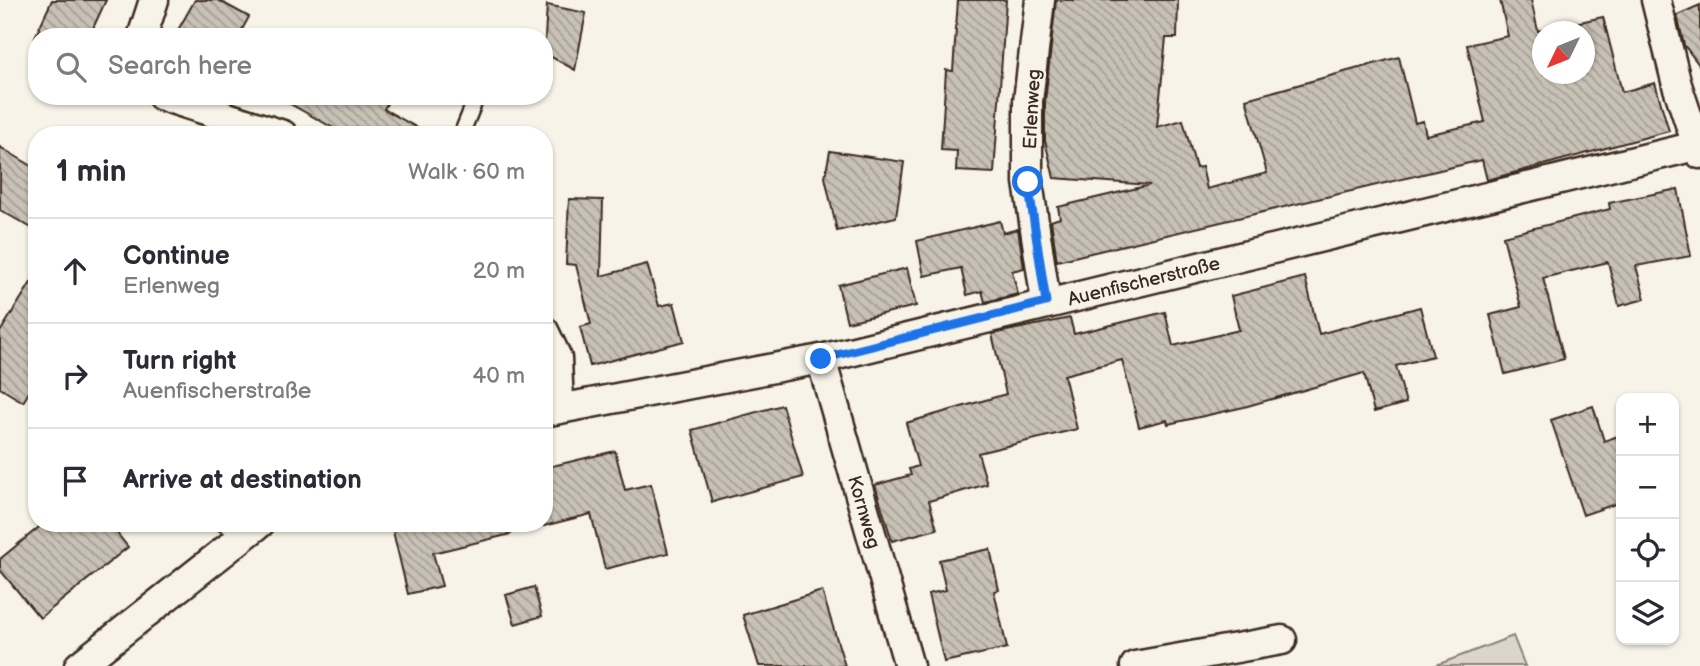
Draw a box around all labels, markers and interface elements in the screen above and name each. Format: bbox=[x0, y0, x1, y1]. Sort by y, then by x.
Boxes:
north arrow bbox=[1532, 21, 1595, 84]
search box bbox=[28, 28, 553, 105]
icon: search bbox=[52, 48, 90, 86]
text: Search here bbox=[108, 51, 252, 82]
street label: Erlenweg bbox=[1019, 68, 1046, 150]
text: 1 min bbox=[56, 154, 126, 190]
text: Walk · 60 m bbox=[408, 158, 525, 186]
route start bbox=[1012, 166, 1043, 197]
text: Continue bbox=[123, 241, 230, 272]
icon: ahead bbox=[56, 252, 94, 290]
street label: Auenfischerstraße bbox=[1065, 252, 1222, 312]
text: 20 m bbox=[473, 257, 525, 285]
text: Erlenweg bbox=[123, 272, 220, 300]
route end bbox=[805, 343, 836, 374]
text: Turn right bbox=[123, 346, 236, 377]
icon: right bbox=[56, 357, 94, 395]
text: 40 m bbox=[472, 362, 525, 390]
text: Auenfischerstraße bbox=[123, 377, 312, 405]
map controls bbox=[1616, 393, 1679, 645]
button: + bbox=[1616, 393, 1679, 456]
button: − bbox=[1616, 456, 1679, 519]
icon: arrive bbox=[56, 462, 94, 500]
text: Arrive at destination bbox=[123, 465, 362, 496]
street label: Kornweg bbox=[842, 473, 885, 552]
button: locate bbox=[1616, 519, 1679, 582]
button: layers bbox=[1616, 582, 1679, 645]

